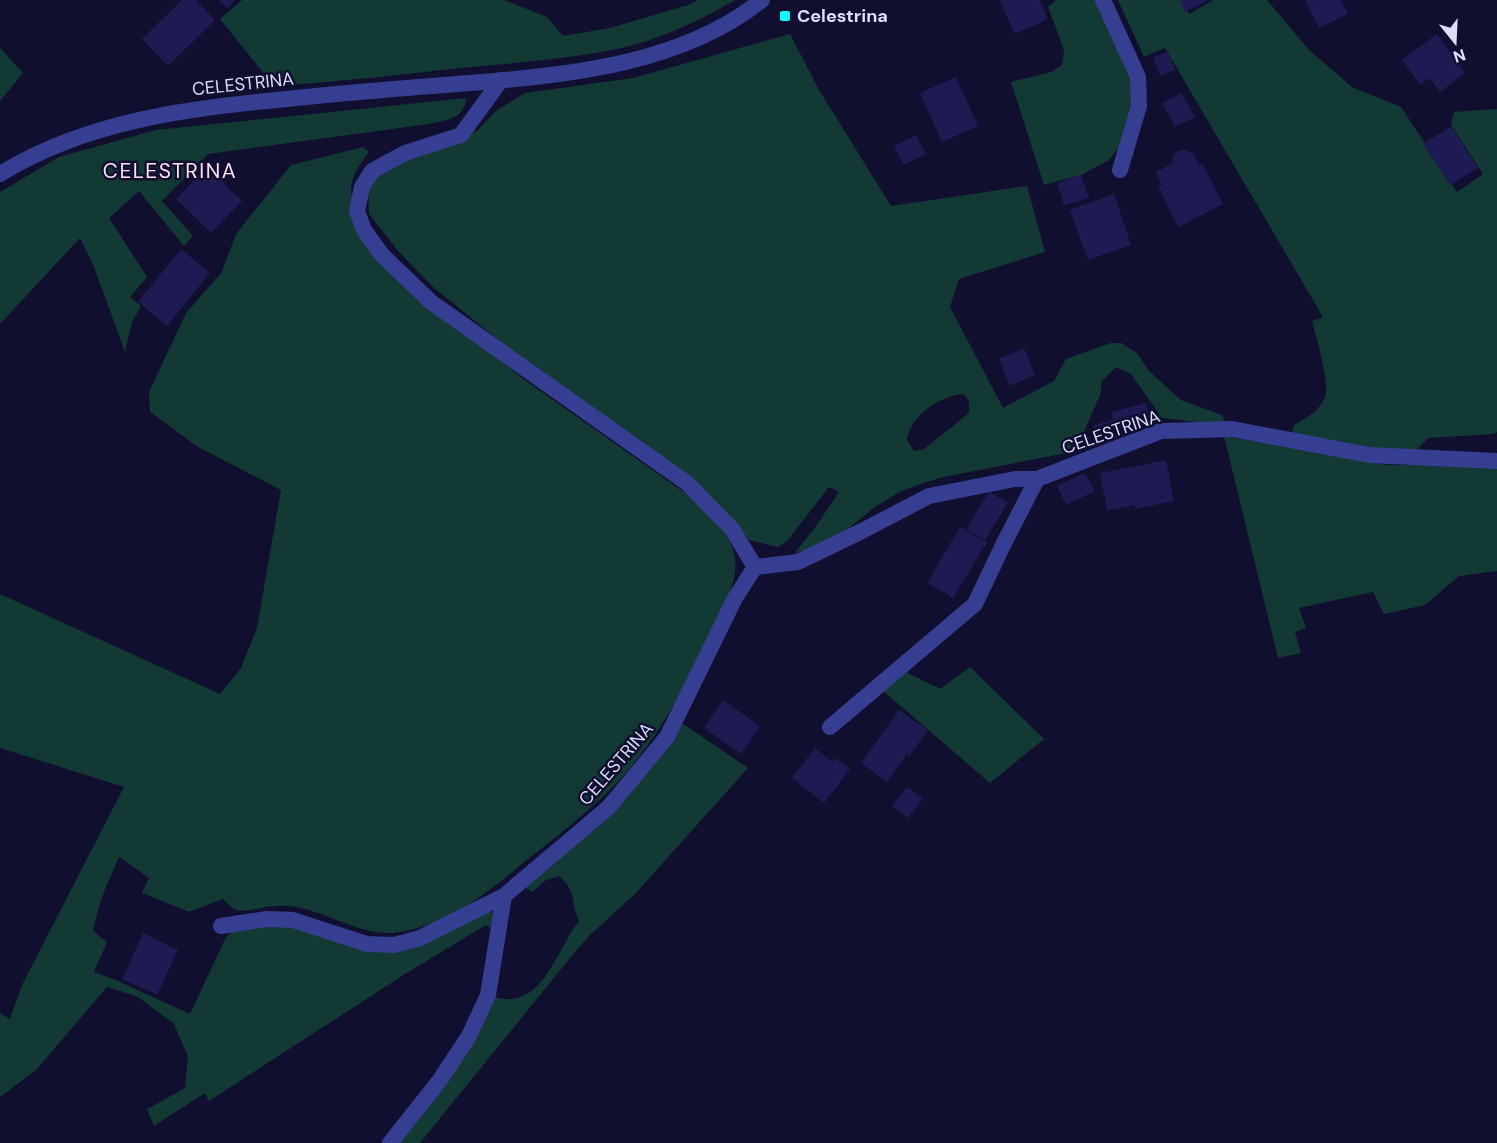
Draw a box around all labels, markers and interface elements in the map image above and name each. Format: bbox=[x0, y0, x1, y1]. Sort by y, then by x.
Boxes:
place label: Celestrina bbox=[797, 4, 888, 28]
marker: Celestrina bbox=[778, 9, 792, 23]
north arrow bbox=[1425, 12, 1485, 72]
text: N bbox=[1451, 44, 1468, 68]
street label: CELESTRINA bbox=[191, 67, 295, 101]
district label: CELESTRINA bbox=[103, 157, 237, 185]
street label: CELESTRINA bbox=[1059, 404, 1163, 460]
street label: CELESTRINA bbox=[573, 718, 659, 810]

